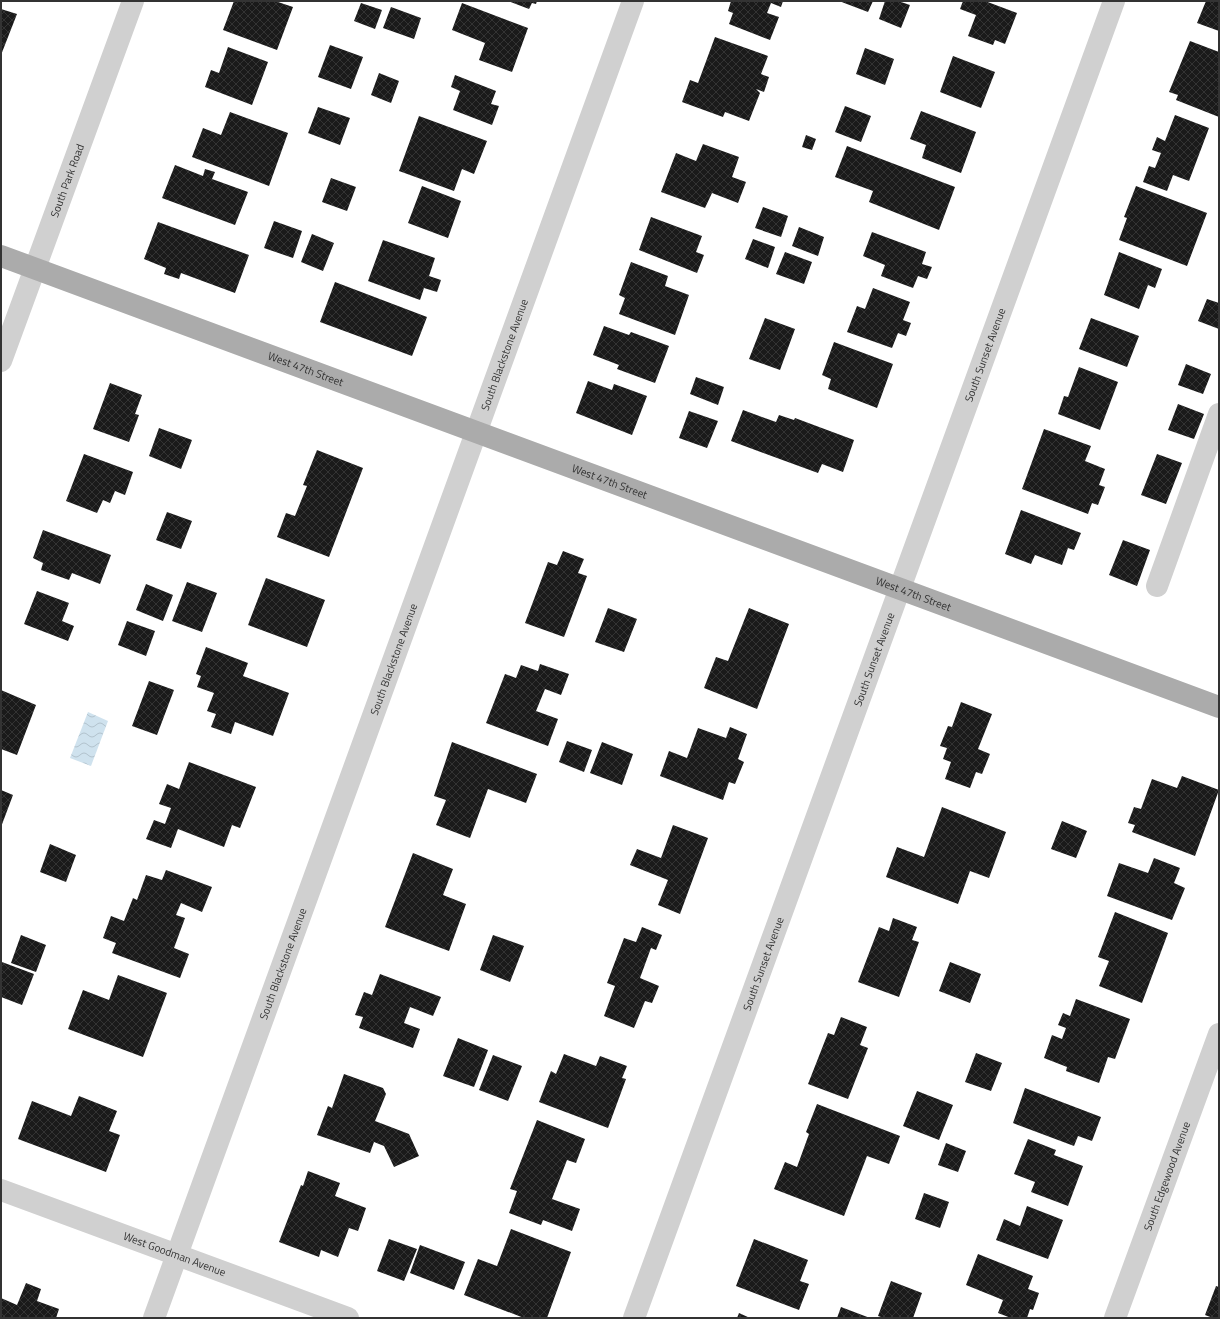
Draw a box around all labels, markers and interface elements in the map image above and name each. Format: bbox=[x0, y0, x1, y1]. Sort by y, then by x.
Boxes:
street label: South Park Road bbox=[46, 142, 88, 220]
street label: South Blackstone Avenue bbox=[477, 296, 532, 413]
street label: South Sunset Avenue bbox=[961, 305, 1010, 404]
street label: West 47th Street bbox=[266, 348, 346, 390]
street label: West 47th Street bbox=[570, 460, 650, 503]
street label: West 47th Street bbox=[873, 573, 954, 615]
street label: South Blackstone Avenue bbox=[366, 601, 421, 717]
street label: South Sunset Avenue bbox=[850, 610, 899, 709]
street label: South Blackstone Avenue bbox=[255, 905, 311, 1022]
street label: South Sunset Avenue bbox=[739, 914, 788, 1013]
street label: South Edgewood Avenue bbox=[1140, 1119, 1194, 1233]
street label: West Goodman Avenue bbox=[121, 1228, 229, 1280]

